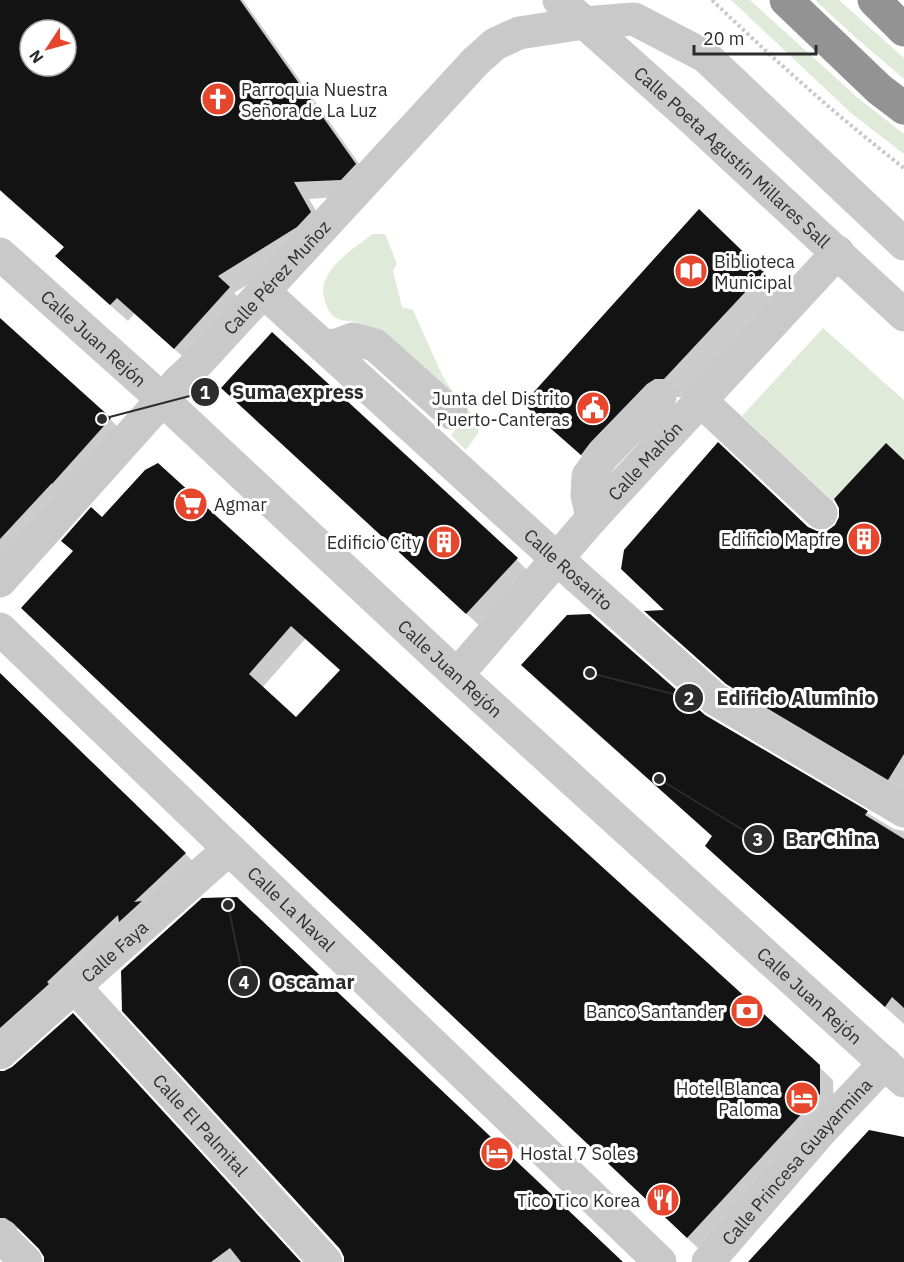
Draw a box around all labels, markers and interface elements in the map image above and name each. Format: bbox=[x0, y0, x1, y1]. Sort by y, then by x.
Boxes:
north arrow bbox=[18, 18, 78, 78]
scale bar bbox=[694, 18, 816, 56]
text: 20 m bbox=[703, 27, 745, 50]
text: N bbox=[24, 46, 47, 67]
street label: Calle Poeta Agustín Millares Sall bbox=[630, 61, 836, 253]
place label: Parroquia Nuestra Señora de La Luz bbox=[241, 78, 388, 122]
church icon: Parroquia Nuestra Señora de La Luz bbox=[200, 81, 236, 117]
street label: Calle Pérez Muñoz bbox=[218, 215, 335, 339]
place label: Biblioteca Municipal bbox=[714, 250, 795, 294]
library icon: Biblioteca Municipal bbox=[673, 253, 709, 289]
street label: Calle Juan Rejón bbox=[36, 285, 151, 391]
callout: Suma express bbox=[190, 373, 376, 411]
text: Suma express bbox=[232, 378, 364, 405]
text: 1 bbox=[200, 381, 211, 404]
place label: Junta del Distrito Puerto-Canteras bbox=[432, 387, 570, 431]
public building icon: Junta del Distrito Puerto-Canteras bbox=[575, 390, 611, 426]
street label: Calle Mahón bbox=[603, 416, 687, 505]
supermarket icon: Agmar bbox=[173, 486, 209, 522]
place label: Agmar bbox=[214, 493, 267, 516]
building icon: Edificio Mapfre bbox=[846, 521, 882, 557]
street label: Calle Rosarito bbox=[519, 523, 618, 615]
building icon: Edificio City bbox=[426, 524, 462, 560]
place label: Edificio Mapfre bbox=[721, 528, 841, 551]
place label: Edificio City bbox=[327, 531, 421, 554]
street label: Calle Juan Rejón bbox=[393, 614, 507, 722]
callout: Edificio Aluminio bbox=[674, 679, 887, 717]
text: Edificio Aluminio bbox=[716, 684, 876, 711]
text: 2 bbox=[684, 687, 694, 710]
callout: Bar China bbox=[743, 820, 889, 858]
text: Bar China bbox=[785, 825, 877, 852]
text: 3 bbox=[753, 828, 763, 851]
street label: Calle La Naval bbox=[243, 861, 340, 956]
street label: Calle Faya bbox=[76, 915, 153, 987]
street label: Calle Juan Rejón bbox=[752, 942, 867, 1049]
callout: Oscamar bbox=[229, 963, 366, 1001]
text: Oscamar bbox=[271, 968, 355, 995]
text: 4 bbox=[239, 971, 250, 994]
bank icon: Banco Santander bbox=[729, 993, 765, 1029]
place label: Banco Santander bbox=[586, 1000, 724, 1023]
street label: Calle El Palmital bbox=[148, 1069, 253, 1181]
street label: Calle Princesa Guayarmina bbox=[716, 1073, 877, 1250]
place label: Hotel Blanca Paloma bbox=[676, 1077, 779, 1121]
hotel icon: Hotel Blanca Paloma bbox=[784, 1080, 820, 1116]
hotel icon: Hostal 7 Soles bbox=[479, 1135, 515, 1171]
place label: Hostal 7 Soles bbox=[520, 1142, 636, 1165]
restaurant icon: Tico Tico Korea bbox=[645, 1182, 681, 1218]
place label: Tico Tico Korea bbox=[517, 1189, 640, 1212]

